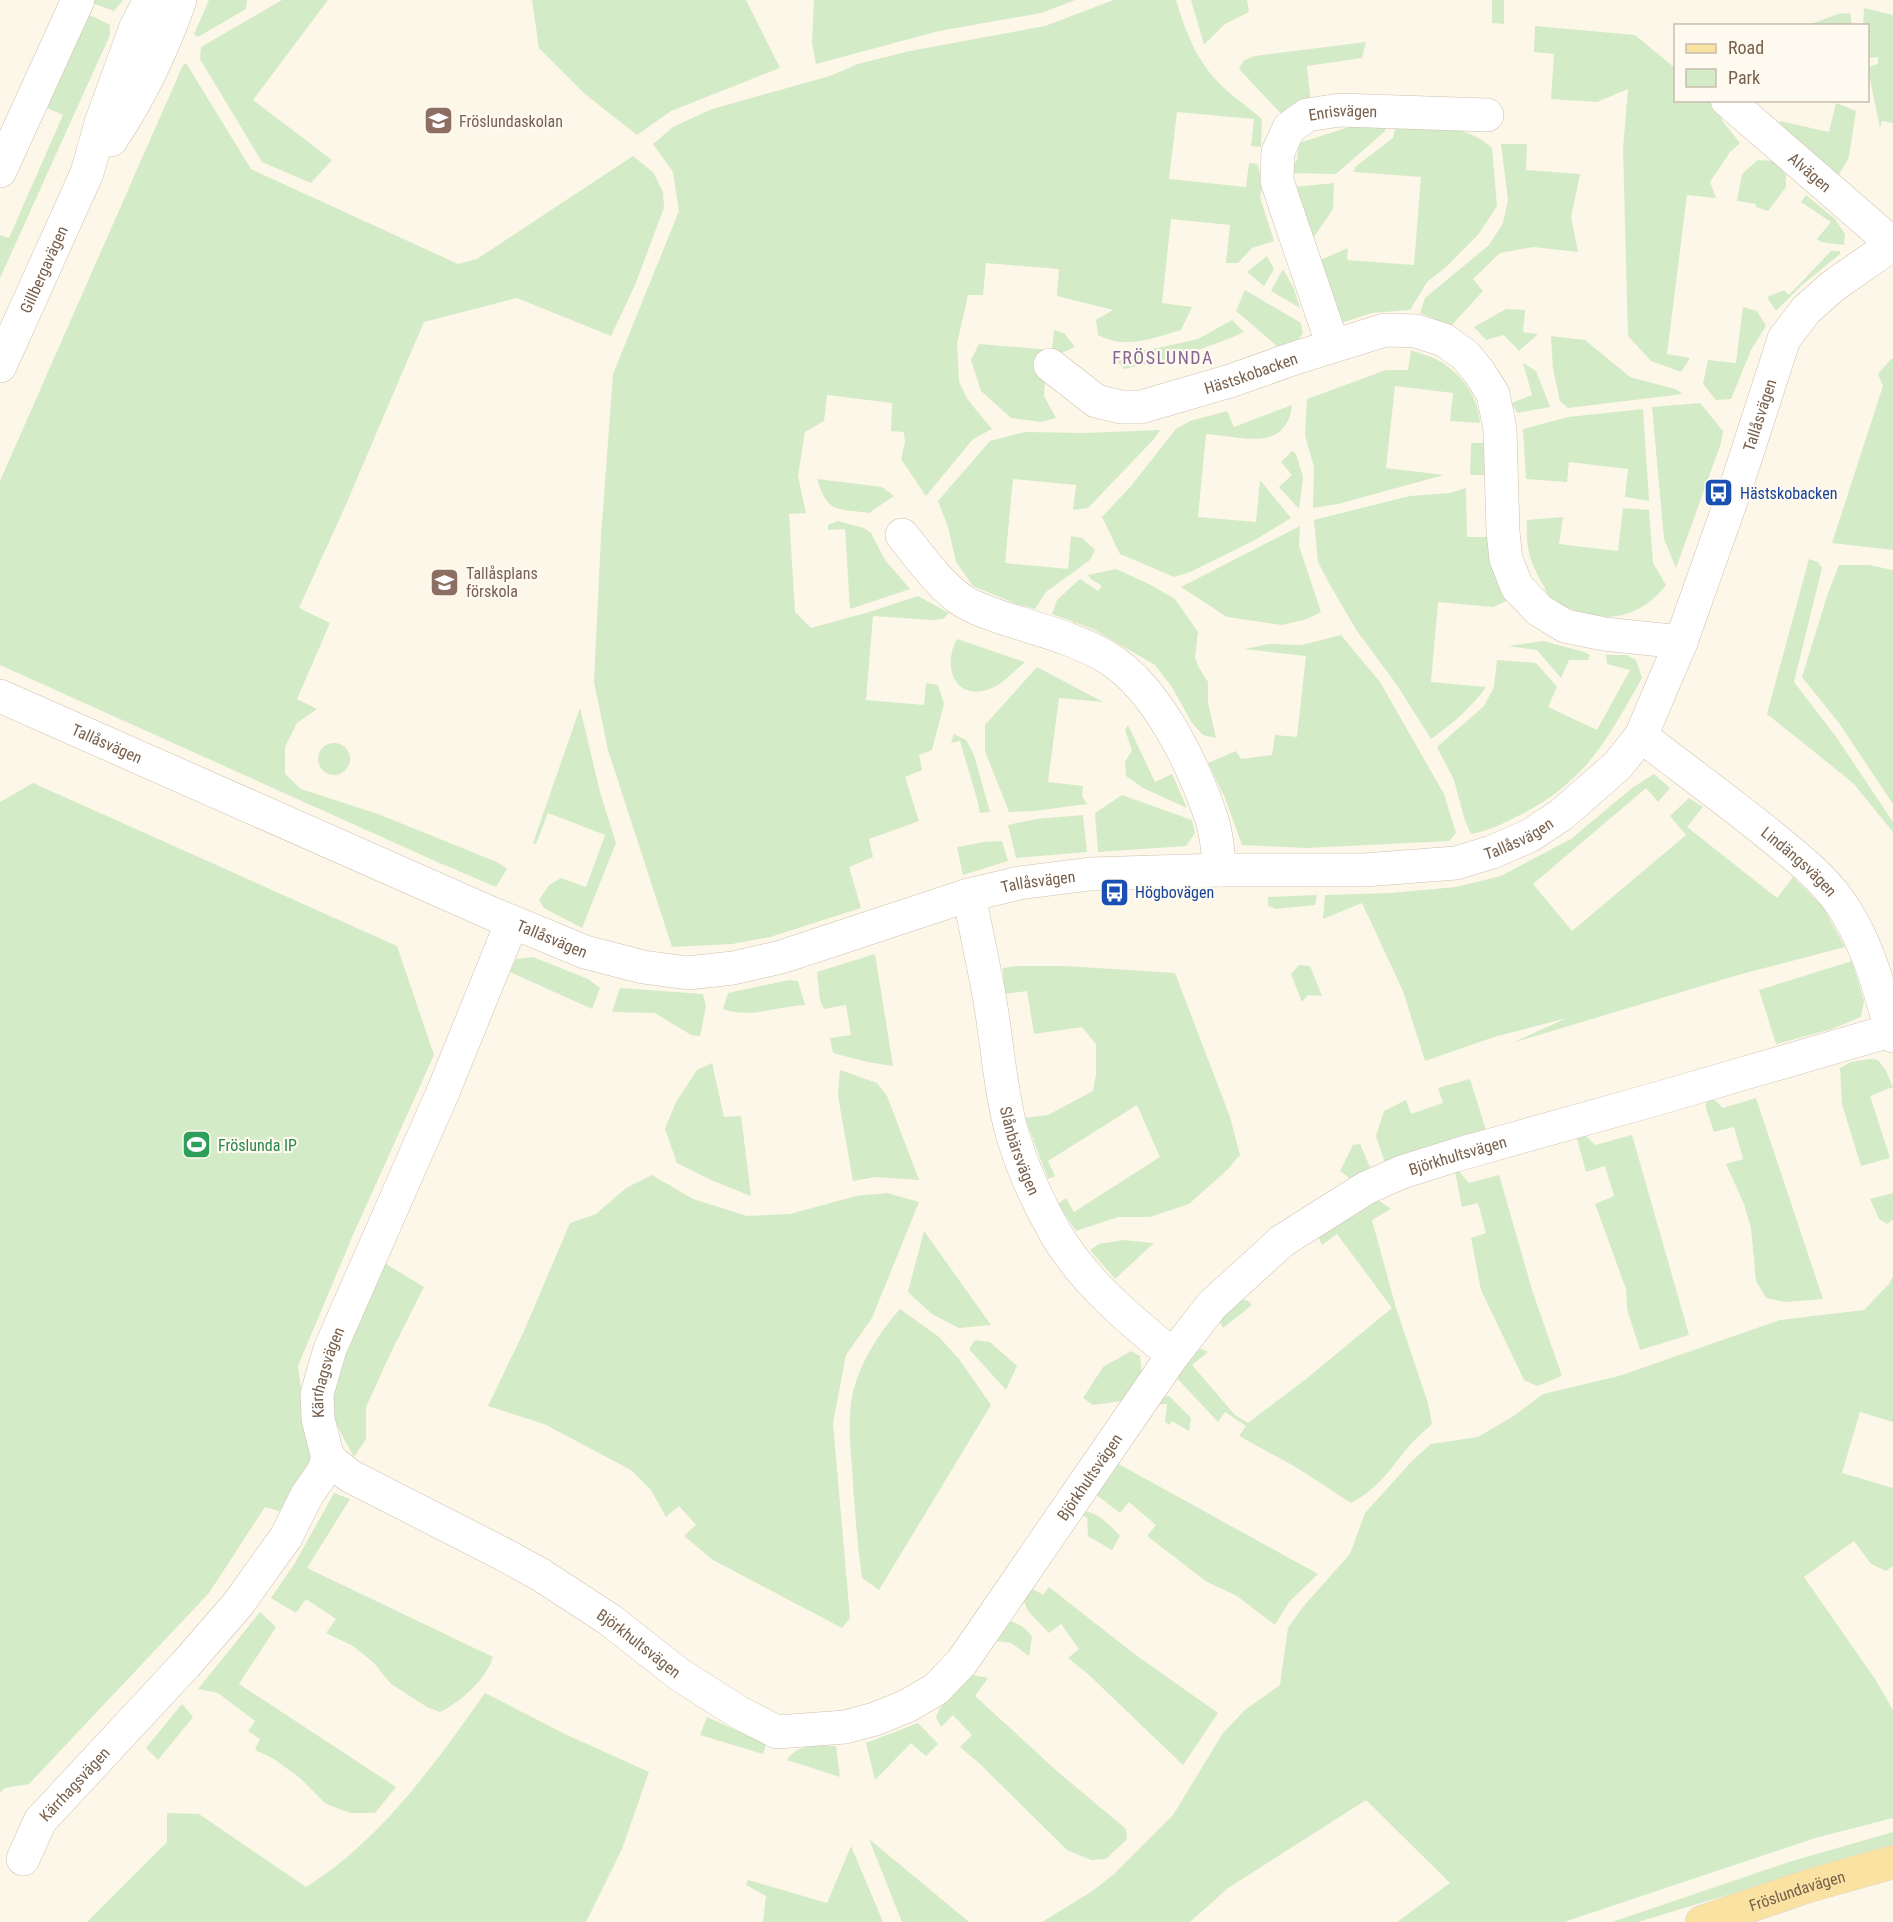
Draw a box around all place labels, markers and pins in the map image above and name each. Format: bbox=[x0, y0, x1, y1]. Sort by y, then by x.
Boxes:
school or university icon: Fröslundaskolan bbox=[422, 105, 454, 137]
place label: Fröslundaskolan bbox=[459, 112, 563, 131]
bus stop icon: Hästskobacken bbox=[1703, 477, 1735, 509]
place label: Hästskobacken bbox=[1740, 484, 1837, 503]
place label: Tallåsplans förskola bbox=[466, 564, 538, 601]
school or university icon: Tallåsplans förskola bbox=[429, 566, 461, 598]
bus stop icon: Högbovägen bbox=[1098, 876, 1130, 908]
place label: Högbovägen bbox=[1135, 883, 1214, 902]
sports icon: Fröslunda IP bbox=[181, 1129, 213, 1161]
place label: Fröslunda IP bbox=[218, 1136, 297, 1155]

